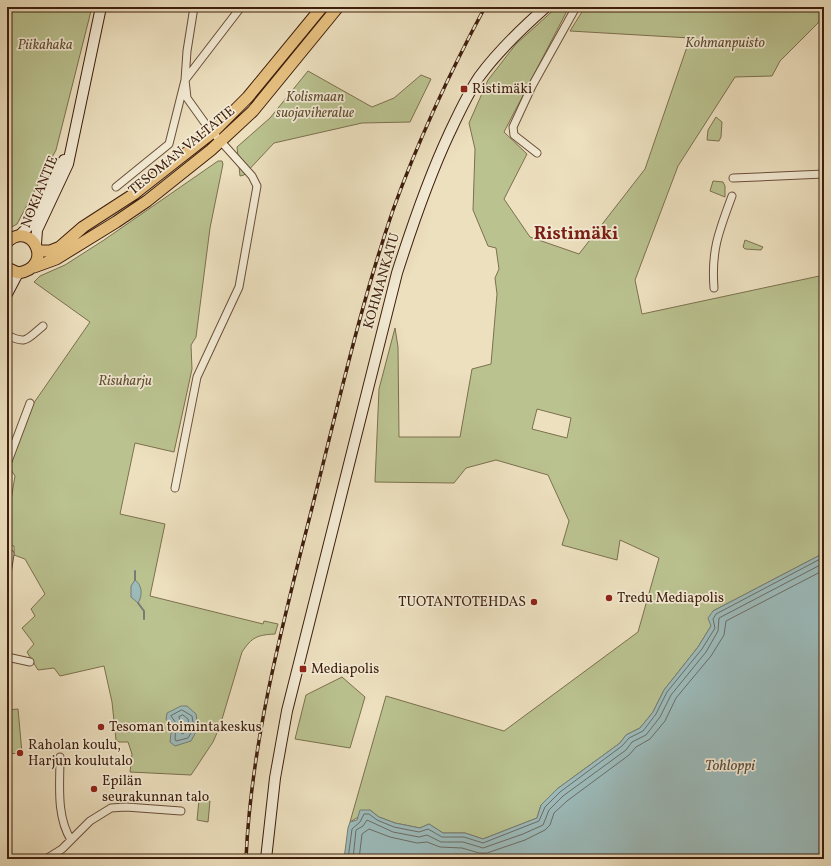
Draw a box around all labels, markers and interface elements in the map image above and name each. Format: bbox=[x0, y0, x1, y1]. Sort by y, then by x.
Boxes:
park label: Kohmanpuisto bbox=[685, 34, 766, 53]
park label: Piikahaka bbox=[17, 36, 73, 55]
place label: Ristimäki bbox=[472, 80, 532, 99]
marker: Ristimäki bbox=[459, 84, 469, 94]
park label: Kolismaan suojaviheralue bbox=[276, 88, 354, 123]
street label: TESOMAN VALTATIE bbox=[125, 102, 239, 200]
street label: NOKIANTIE bbox=[17, 153, 63, 231]
district label: Ristimäki bbox=[534, 222, 618, 247]
street label: KOHMANKATU bbox=[359, 231, 405, 331]
park label: Risuharju bbox=[98, 372, 152, 391]
place label: Tredu Mediapolis bbox=[617, 589, 724, 608]
place label: TUOTANTOTEHDAS bbox=[398, 593, 526, 612]
marker: Tredu Mediapolis bbox=[604, 593, 614, 603]
marker: TUOTANTOTEHDAS bbox=[529, 597, 539, 607]
place label: Mediapolis bbox=[311, 660, 379, 679]
marker: Mediapolis bbox=[298, 664, 308, 674]
place label: Tesoman toimintakeskus bbox=[109, 718, 262, 737]
marker: Tesoman toimintakeskus bbox=[96, 722, 106, 732]
place label: Raholan koulu, Harjun koulutalo bbox=[28, 736, 133, 771]
marker: Raholan koulu, Harjun koulutalo bbox=[15, 748, 25, 758]
water label: Tohloppi bbox=[705, 756, 755, 777]
place label: Epilän seurakunnan talo bbox=[102, 772, 209, 807]
marker: Epilän seurakunnan talo bbox=[89, 784, 99, 794]

